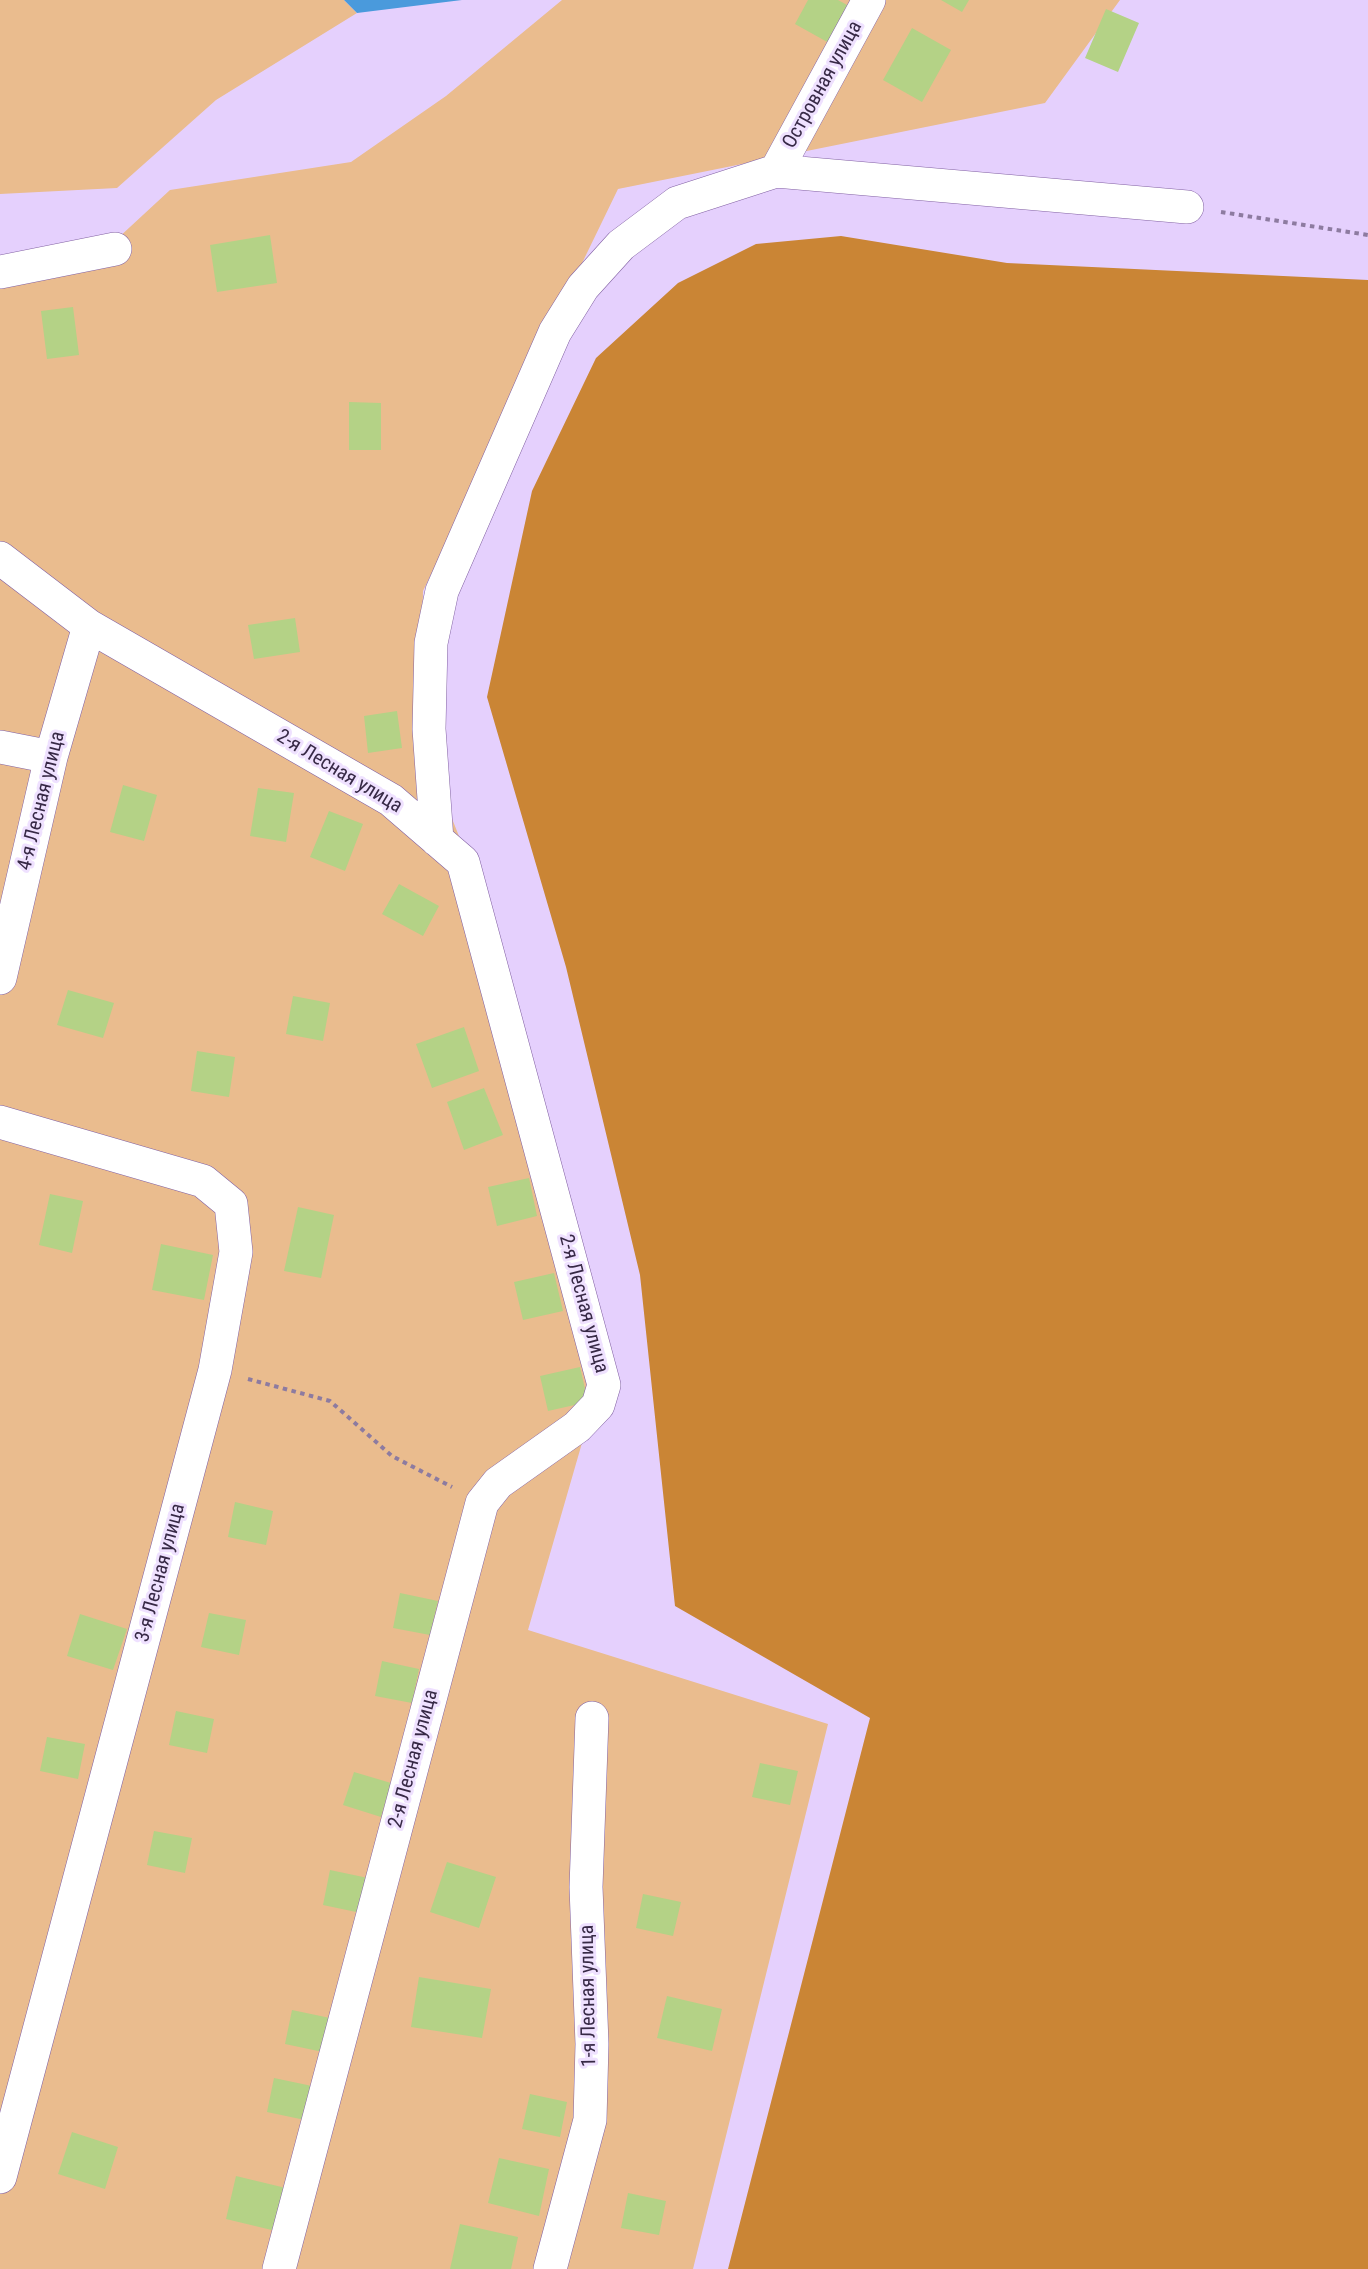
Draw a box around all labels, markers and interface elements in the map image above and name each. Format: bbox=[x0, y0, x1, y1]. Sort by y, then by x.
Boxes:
street label: Островная улица bbox=[778, 17, 868, 153]
street label: 2-я Лесная улица bbox=[272, 725, 406, 819]
street label: 4-я Лесная улица bbox=[13, 729, 71, 873]
street label: 2-я Лесная улица bbox=[553, 1232, 613, 1376]
street label: 3-я Лесная улица bbox=[131, 1501, 191, 1645]
street label: 2-я Лесная улица bbox=[384, 1687, 444, 1831]
street label: 1-я Лесная улица bbox=[576, 1925, 602, 2067]

